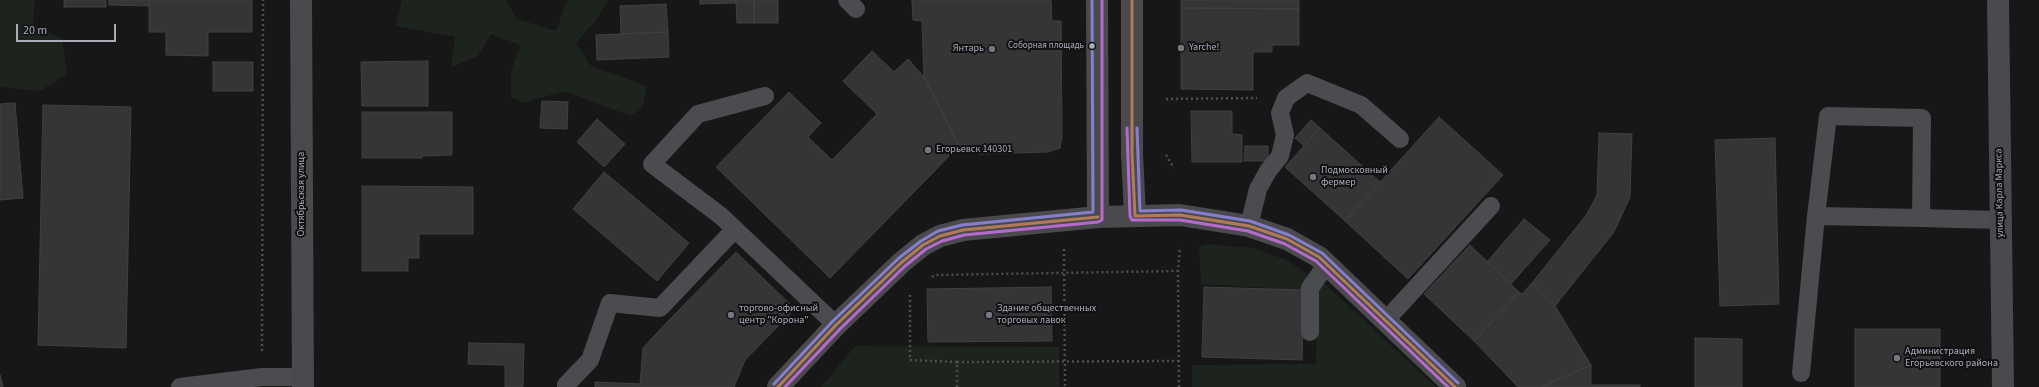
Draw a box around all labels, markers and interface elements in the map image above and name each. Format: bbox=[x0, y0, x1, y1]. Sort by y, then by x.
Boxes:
scale bar bbox=[18, 16, 118, 42]
text: 20 m bbox=[23, 22, 47, 39]
place label: Соборная площадь bbox=[1008, 41, 1084, 51]
marker: Соборная площадь bbox=[1087, 41, 1097, 51]
place label: Yarche! bbox=[1189, 42, 1219, 54]
place label: Янтарь bbox=[953, 43, 984, 55]
marker: Yarche! bbox=[1176, 43, 1186, 53]
marker: Янтарь bbox=[987, 44, 997, 54]
place label: Егорьевск 140301 bbox=[936, 144, 1012, 156]
marker: Егорьевск 140301 bbox=[923, 145, 933, 155]
street label: улица Карла Маркса bbox=[1993, 148, 2007, 238]
street label: Октябрьская улица bbox=[296, 152, 308, 236]
place label: Подмосковный фермер bbox=[1321, 165, 1388, 188]
marker: Подмосковный фермер bbox=[1308, 172, 1318, 182]
place label: торгово-офисный центр "Корона" bbox=[739, 303, 818, 326]
place label: Здание общественных торговых лавок bbox=[997, 303, 1096, 326]
marker: торгово-офисный центр "Корона" bbox=[726, 310, 736, 320]
marker: Здание общественных торговых лавок bbox=[984, 310, 994, 320]
place label: Администрация Егорьевского района bbox=[1905, 346, 1998, 370]
marker: Администрация Егорьевского района bbox=[1892, 353, 1902, 363]

